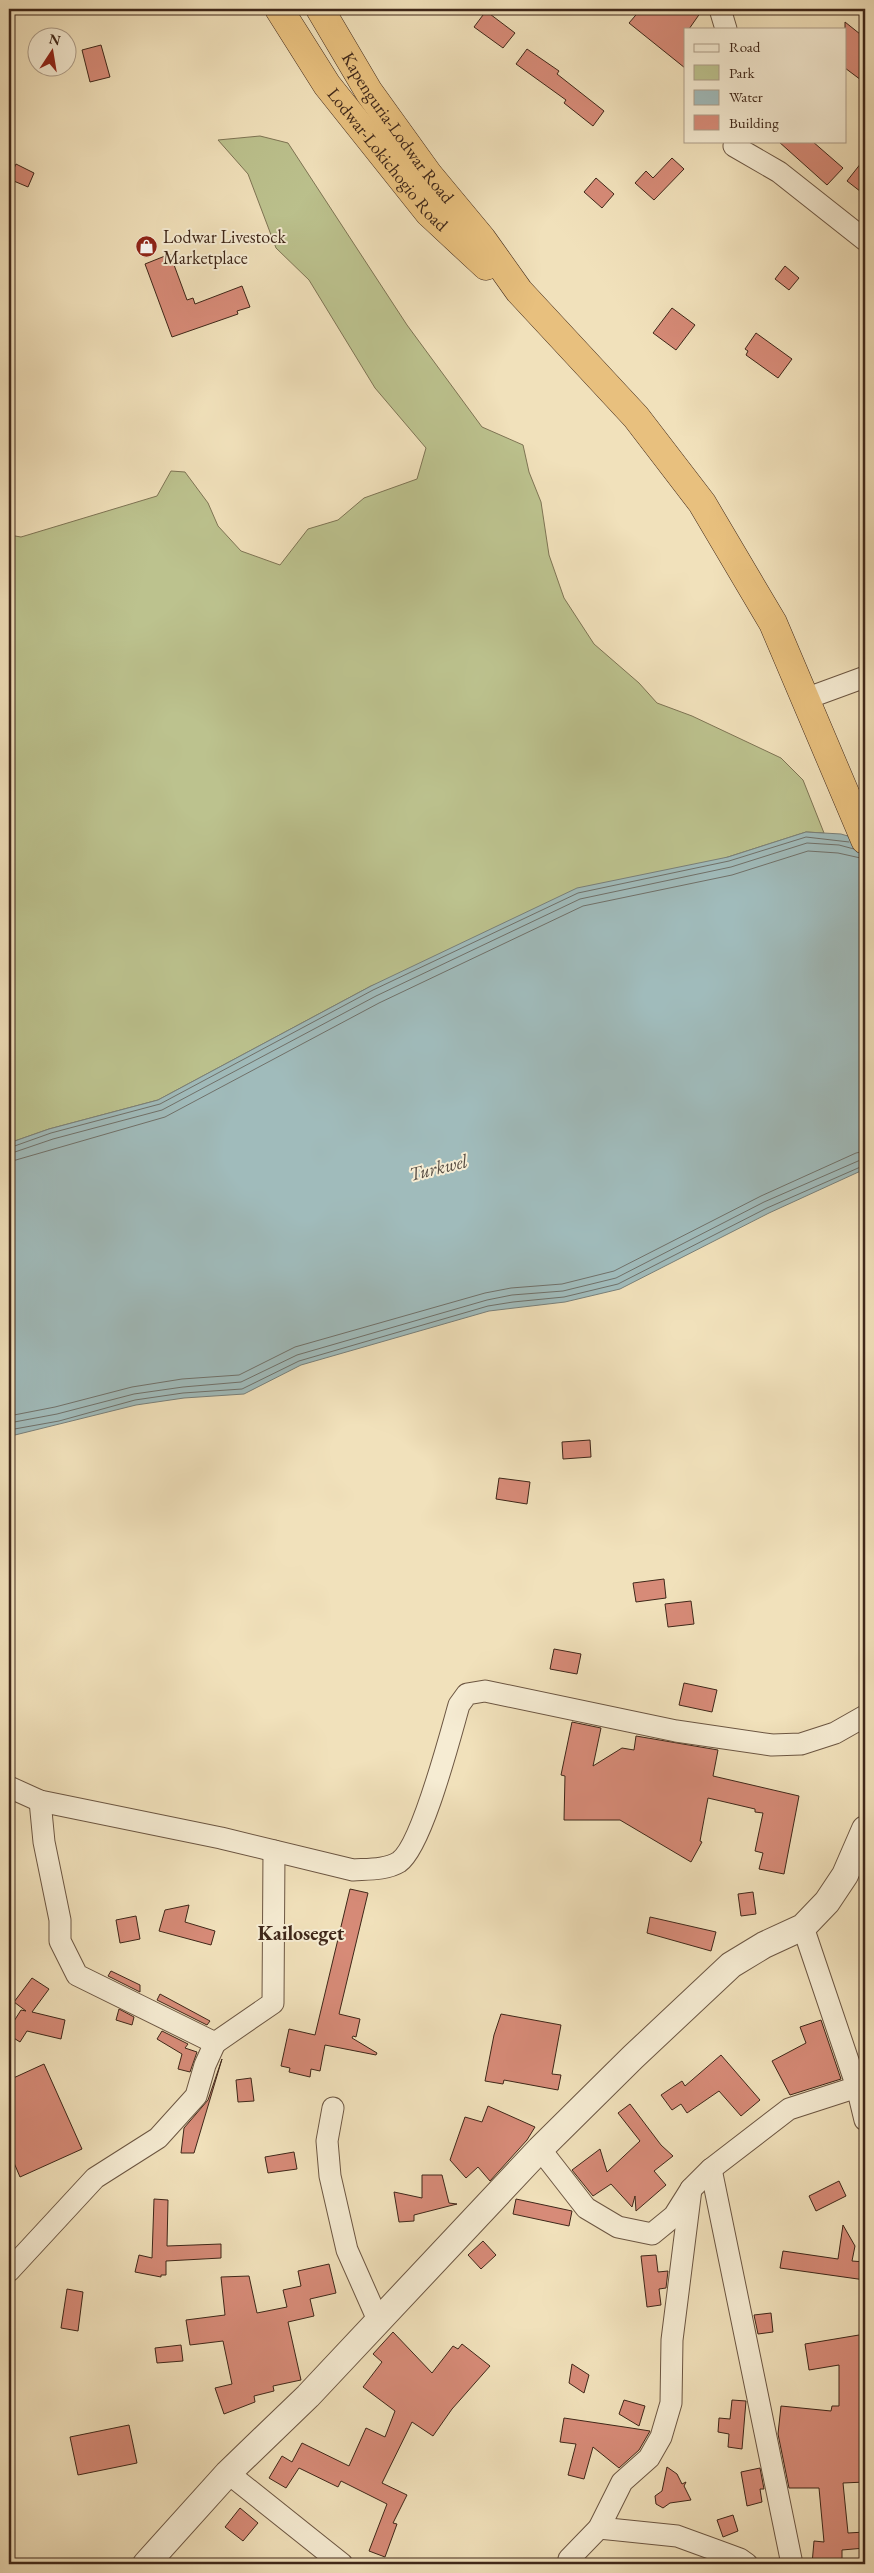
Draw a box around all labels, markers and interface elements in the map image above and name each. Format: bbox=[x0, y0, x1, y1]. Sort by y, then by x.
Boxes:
north arrow bbox=[28, 28, 78, 78]
legend bbox=[684, 28, 846, 142]
text: N bbox=[47, 29, 63, 49]
text: Road bbox=[729, 37, 761, 56]
street label: Kapenguria-Lodwar Road bbox=[337, 48, 460, 208]
text: Park bbox=[729, 63, 756, 82]
street label: Lodwar-Lokichogio Road bbox=[323, 83, 454, 237]
text: Water bbox=[729, 87, 763, 106]
text: Building bbox=[729, 113, 779, 132]
place label: Lodwar Livestock Marketplace bbox=[163, 225, 286, 269]
shop icon: Lodwar Livestock Marketplace bbox=[135, 235, 159, 259]
water label: Turkwel bbox=[406, 1148, 470, 1187]
district label: Kailoseget bbox=[258, 1920, 345, 1946]

